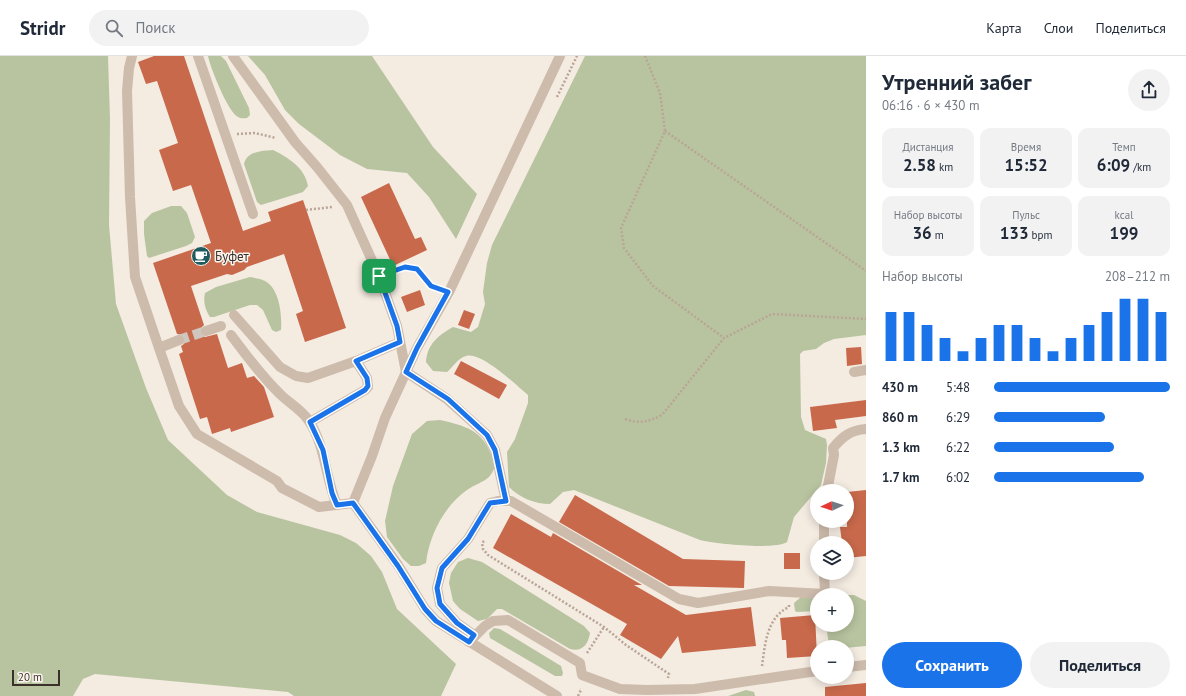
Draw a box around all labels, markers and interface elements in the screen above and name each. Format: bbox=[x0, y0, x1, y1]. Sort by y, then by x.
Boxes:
search box bbox=[89, 10, 369, 46]
text: Stridr bbox=[20, 16, 65, 40]
icon: search bbox=[103, 17, 125, 39]
text: Поиск bbox=[135, 18, 175, 37]
text: Карта bbox=[986, 19, 1022, 37]
text: Слои bbox=[1044, 19, 1073, 37]
text: Поделиться bbox=[1095, 19, 1166, 37]
text: Утренний забег bbox=[882, 68, 1031, 96]
button: share bbox=[1128, 69, 1170, 111]
text: 06:16 · 6 × 430 m bbox=[882, 97, 979, 114]
text: Дистанция bbox=[902, 140, 954, 154]
text: Время bbox=[1011, 140, 1041, 154]
text: Темп bbox=[1112, 140, 1136, 154]
text: 2.58 bbox=[903, 154, 936, 176]
text: 15:52 bbox=[1004, 154, 1048, 176]
text: 6:09 bbox=[1097, 154, 1130, 176]
text: km bbox=[936, 160, 953, 174]
text: /km bbox=[1130, 160, 1151, 174]
text: Набор высоты bbox=[894, 208, 962, 222]
text: Пульс bbox=[1012, 208, 1040, 222]
text: kcal bbox=[1115, 208, 1133, 222]
text: 36 bbox=[912, 222, 932, 244]
text: 133 bbox=[1000, 222, 1029, 244]
text: 199 bbox=[1110, 222, 1138, 244]
text: m bbox=[932, 228, 944, 242]
text: bpm bbox=[1029, 228, 1052, 242]
cafe icon: Буфет bbox=[190, 245, 212, 267]
place label: Буфет bbox=[215, 248, 250, 265]
pin bbox=[362, 259, 396, 293]
icon: arrive bbox=[368, 265, 390, 287]
text: Набор высоты bbox=[882, 268, 963, 285]
text: 208–212 m bbox=[1105, 268, 1170, 285]
text: 430 m bbox=[882, 379, 918, 396]
text: 5:48 bbox=[946, 379, 970, 396]
text: 860 m bbox=[882, 409, 918, 426]
text: 6:29 bbox=[946, 409, 970, 426]
text: 1.3 km bbox=[882, 439, 920, 456]
text: 6:22 bbox=[946, 439, 970, 456]
text: 1.7 km bbox=[882, 469, 919, 486]
text: 6:02 bbox=[946, 469, 970, 486]
north arrow bbox=[810, 484, 854, 528]
map controls bbox=[810, 484, 854, 684]
button: layers bbox=[810, 536, 854, 580]
button: + bbox=[810, 588, 854, 632]
button: − bbox=[810, 640, 854, 684]
button: Сохранить bbox=[882, 642, 1022, 688]
button: Поделиться bbox=[1030, 642, 1170, 688]
scale bar bbox=[12, 668, 60, 687]
text: 20 m bbox=[18, 670, 42, 684]

